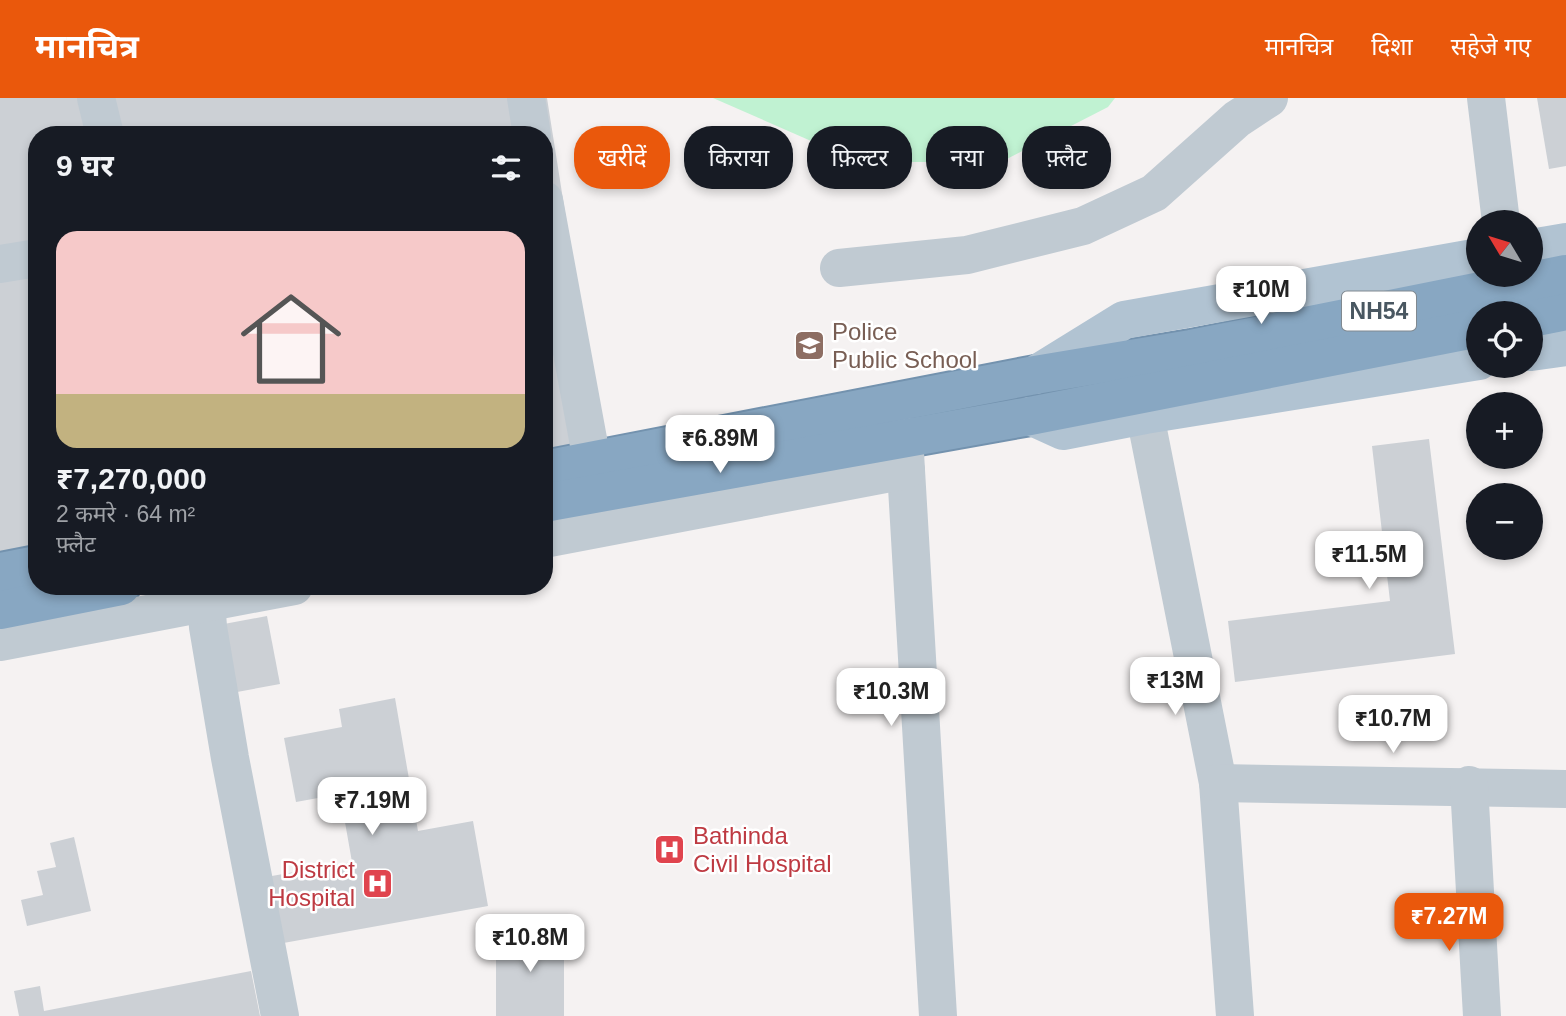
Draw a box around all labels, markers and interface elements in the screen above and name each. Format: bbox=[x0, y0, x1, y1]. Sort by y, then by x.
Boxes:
text: मानचित्र bbox=[35, 28, 139, 65]
text: मानचित्र bbox=[1265, 33, 1333, 60]
text: दिशा bbox=[1371, 33, 1413, 60]
text: सहेजे गए bbox=[1451, 33, 1531, 60]
chip: खरीदें bbox=[574, 126, 670, 189]
chip: किराया bbox=[684, 126, 793, 189]
chip: फ़िल्टर bbox=[807, 126, 912, 189]
chip: नया bbox=[926, 126, 1008, 189]
chip: फ़्लैट bbox=[1022, 126, 1111, 189]
text: 9 घर bbox=[56, 149, 114, 182]
icon: filters bbox=[487, 149, 525, 187]
north arrow bbox=[1466, 210, 1544, 287]
map controls bbox=[1466, 210, 1543, 560]
pin: ₹10M bbox=[1220, 266, 1302, 326]
icon: home bbox=[228, 276, 354, 402]
text: ₹10M bbox=[1232, 276, 1290, 302]
road number: NH54 bbox=[1342, 292, 1416, 330]
button: locate bbox=[1466, 301, 1543, 378]
place label: Police Public School bbox=[832, 318, 977, 373]
school or university icon: Police Public School bbox=[792, 328, 826, 362]
button: + bbox=[1466, 392, 1543, 469]
pin: ₹6.89M bbox=[663, 416, 777, 475]
text: ₹6.89M bbox=[681, 425, 759, 451]
text: ₹7,270,000 bbox=[56, 462, 207, 495]
button: − bbox=[1466, 483, 1543, 560]
text: 2 कमरे · 64 m² bbox=[56, 501, 195, 527]
text: फ़्लैट bbox=[56, 531, 96, 557]
pin: ₹11.5M bbox=[1312, 532, 1426, 591]
text: ₹11.5M bbox=[1331, 541, 1407, 567]
pin: ₹13M bbox=[1134, 658, 1216, 717]
text: ₹13M bbox=[1146, 667, 1204, 693]
pin: ₹10.3M bbox=[834, 668, 948, 728]
text: ₹10.3M bbox=[852, 678, 930, 704]
pin: ₹10.7M bbox=[1336, 696, 1450, 755]
text: ₹10.7M bbox=[1354, 705, 1432, 731]
pin: ₹7.19M bbox=[315, 778, 429, 837]
text: ₹7.19M bbox=[333, 787, 411, 813]
place label: Bathinda Civil Hospital bbox=[693, 822, 832, 877]
hospital icon: Bathinda Civil Hospital bbox=[653, 832, 687, 866]
place label: District Hospital bbox=[268, 856, 355, 911]
hospital icon: District Hospital bbox=[361, 866, 395, 900]
pin: ₹7.27M bbox=[1392, 894, 1506, 953]
text: ₹7.27M bbox=[1410, 903, 1488, 929]
pin: ₹10.8M bbox=[473, 914, 587, 974]
text: ₹10.8M bbox=[491, 924, 569, 950]

